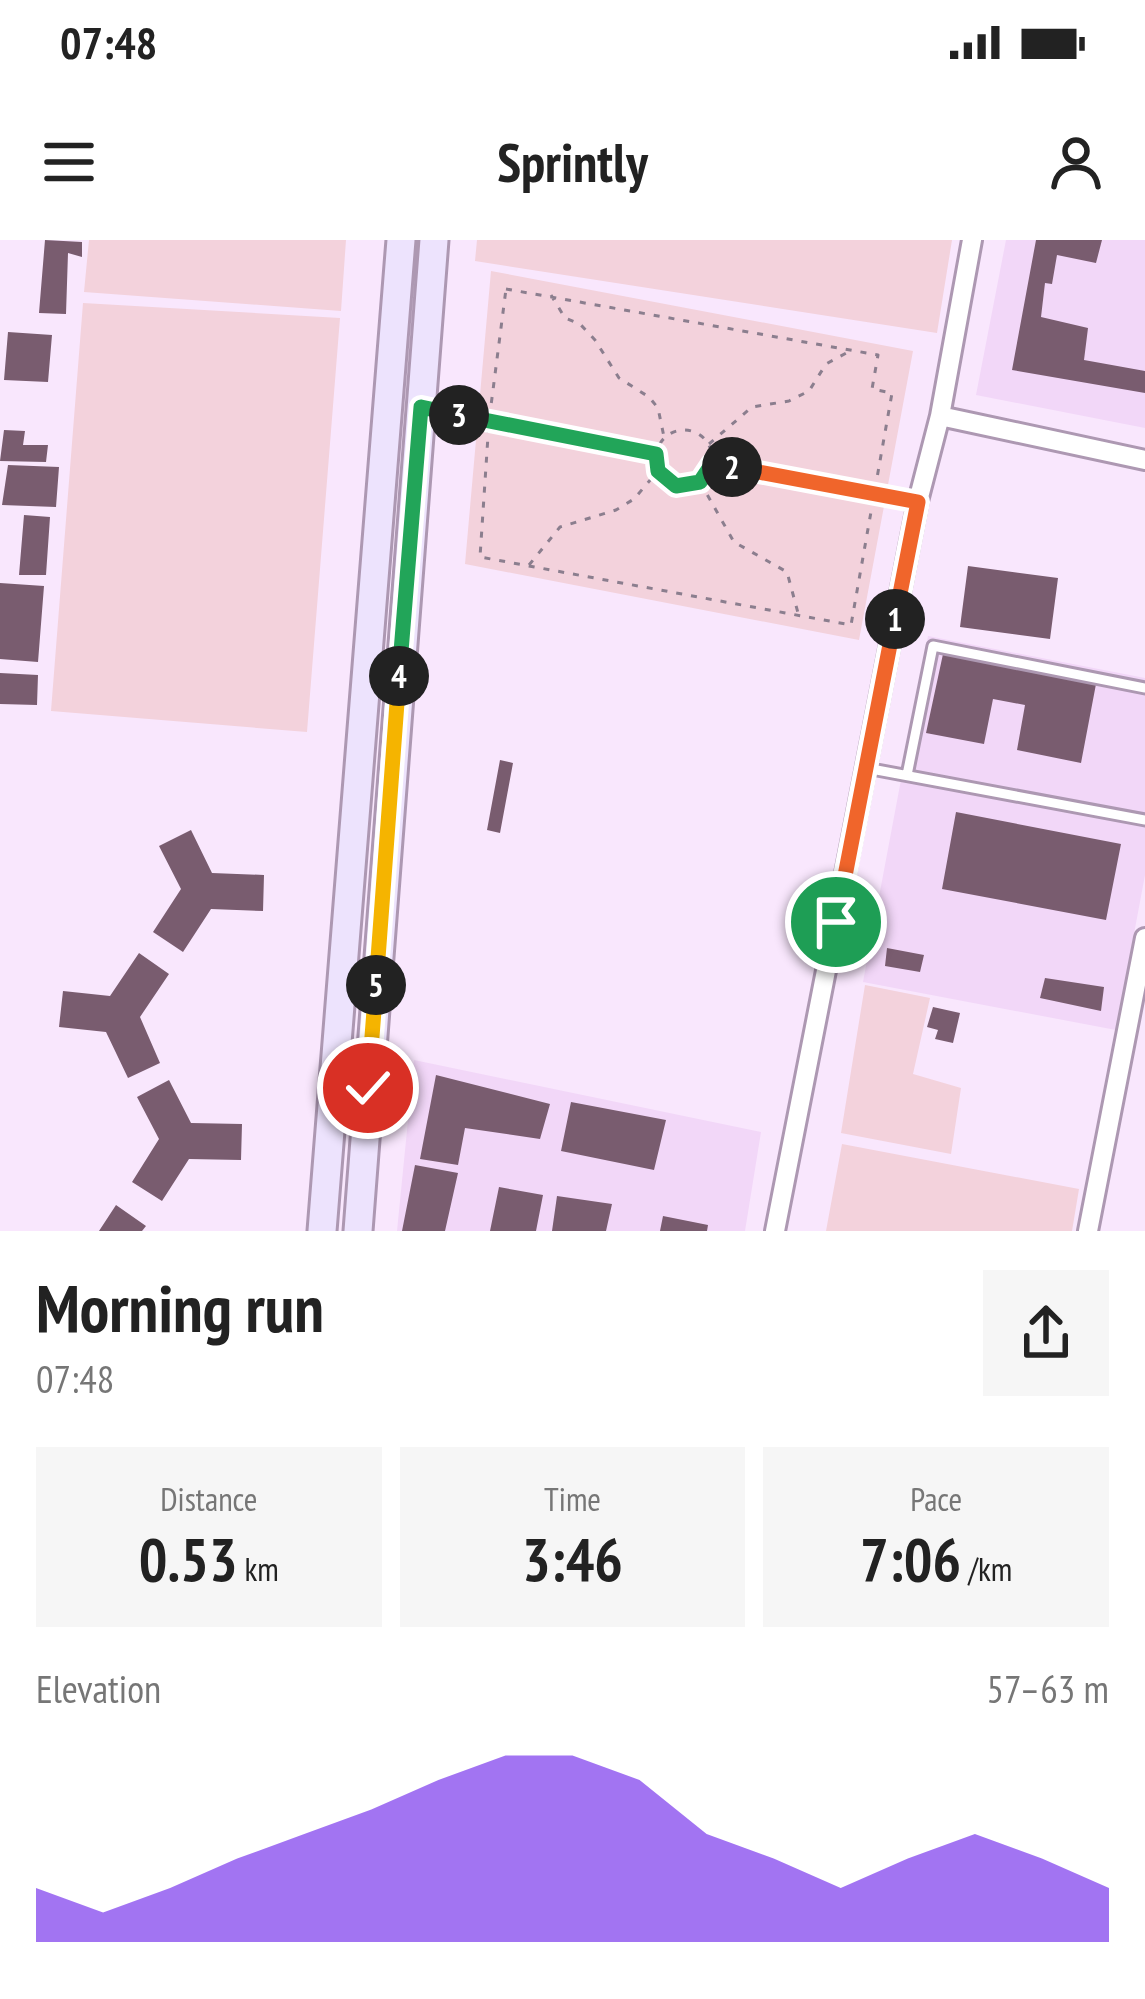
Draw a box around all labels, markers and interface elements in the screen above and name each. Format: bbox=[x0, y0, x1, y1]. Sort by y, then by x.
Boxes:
text: 07:48 bbox=[60, 13, 157, 71]
text: Sprintly bbox=[497, 127, 648, 197]
icon: menu bbox=[36, 129, 102, 195]
icon: person bbox=[1043, 129, 1109, 195]
pin: 3 bbox=[429, 385, 489, 445]
text: 3 bbox=[451, 393, 467, 436]
pin: 2 bbox=[702, 437, 762, 497]
text: 2 bbox=[724, 445, 740, 488]
pin: 1 bbox=[865, 589, 925, 649]
text: 1 bbox=[887, 597, 903, 640]
pin: 4 bbox=[369, 646, 429, 706]
text: 4 bbox=[391, 654, 407, 697]
pin bbox=[785, 871, 887, 973]
icon: arrive bbox=[803, 889, 869, 955]
pin: 5 bbox=[346, 955, 406, 1015]
text: 5 bbox=[368, 963, 384, 1006]
pin bbox=[317, 1037, 419, 1139]
icon: check bbox=[335, 1055, 401, 1121]
text: Morning run bbox=[36, 1265, 324, 1350]
button: share bbox=[983, 1270, 1109, 1396]
text: 07:48 bbox=[36, 1353, 114, 1404]
text: Distance bbox=[160, 1477, 257, 1520]
text: Time bbox=[544, 1477, 601, 1520]
text: Pace bbox=[910, 1477, 962, 1520]
text: 0.53 bbox=[139, 1520, 238, 1598]
text: 3:46 bbox=[522, 1520, 623, 1598]
text: 7:06 bbox=[860, 1520, 961, 1598]
text: km bbox=[238, 1547, 279, 1590]
text: /km bbox=[961, 1547, 1012, 1590]
text: Elevation bbox=[36, 1663, 161, 1714]
text: 57–63 m bbox=[986, 1663, 1109, 1714]

